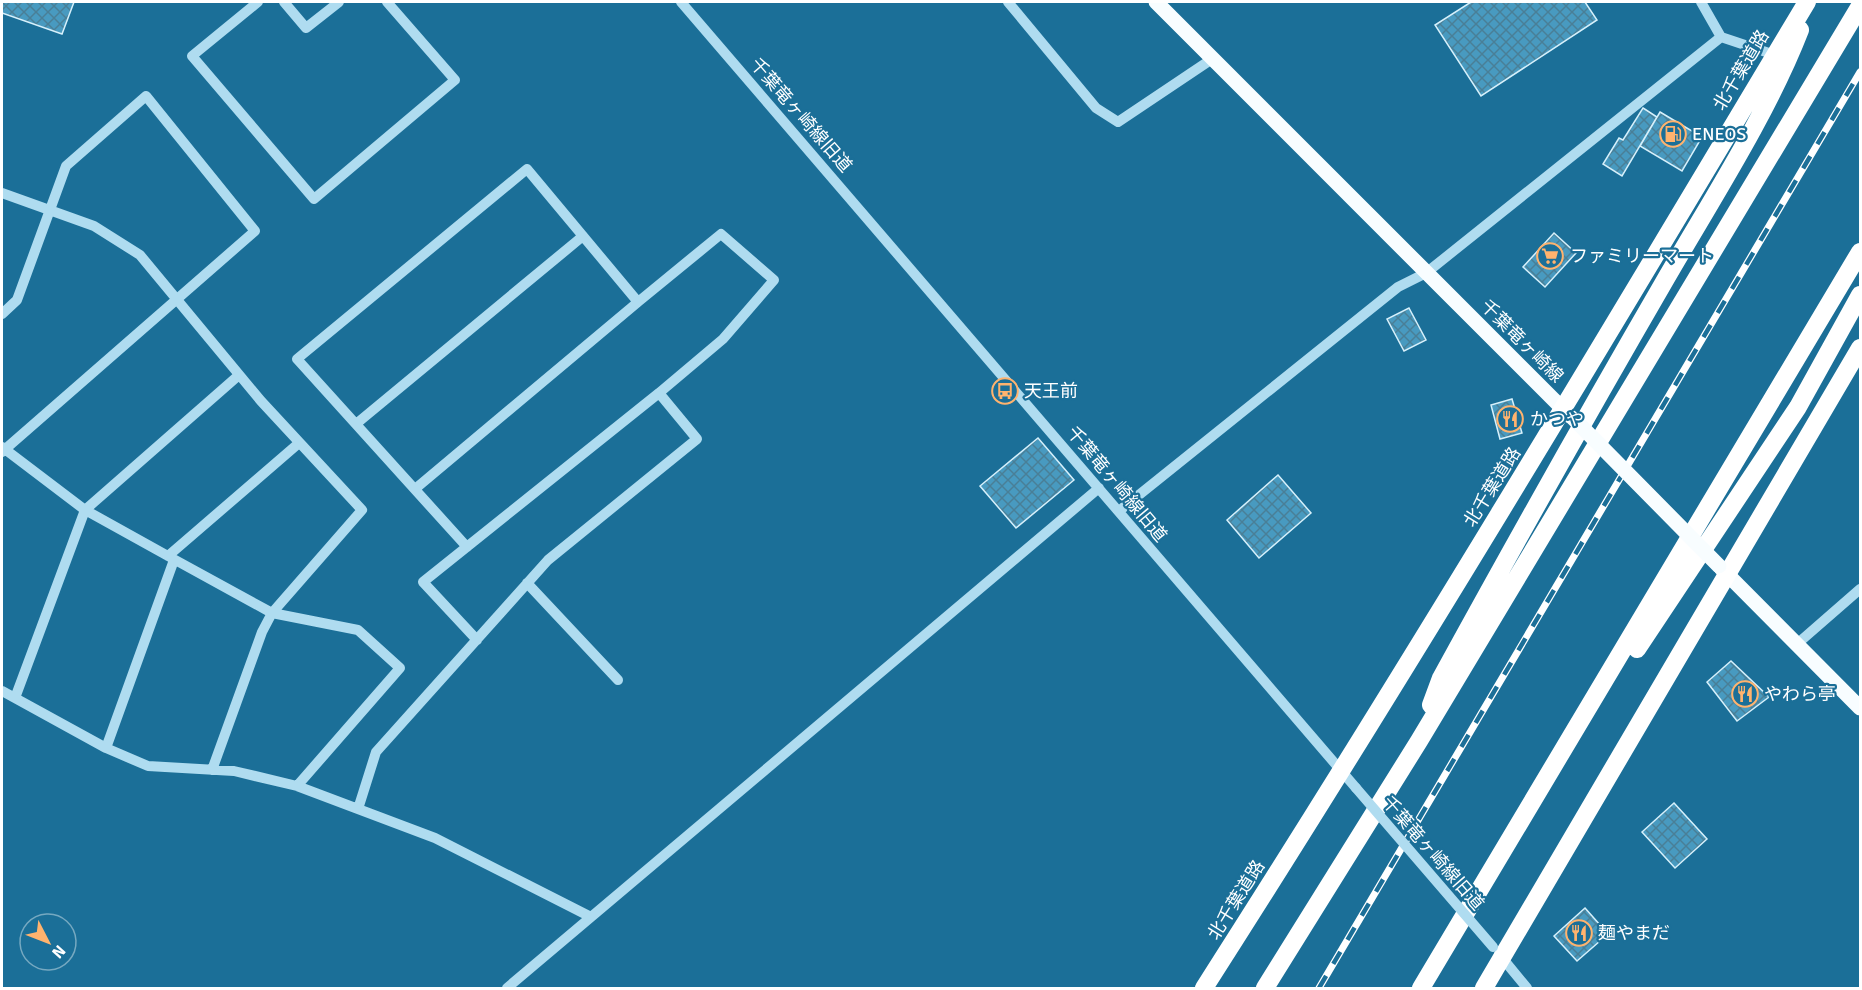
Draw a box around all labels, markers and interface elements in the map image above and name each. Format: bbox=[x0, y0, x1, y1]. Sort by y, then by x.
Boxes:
street label: 北千葉道路 bbox=[1708, 26, 1774, 114]
street label: 千葉竜ヶ崎線旧道 bbox=[745, 53, 857, 177]
fuel station icon: ENEOS bbox=[1658, 119, 1688, 149]
place label: ENEOS bbox=[1692, 123, 1746, 145]
supermarket icon: ファミリーマート bbox=[1535, 241, 1565, 271]
place label: ファミリーマート bbox=[1570, 245, 1714, 267]
street label: 千葉竜ヶ崎線 bbox=[1476, 295, 1568, 387]
bus stop icon: 天王前 bbox=[990, 376, 1020, 406]
place label: 天王前 bbox=[1024, 380, 1078, 402]
restaurant icon: かつや bbox=[1495, 404, 1525, 434]
place label: かつや bbox=[1530, 408, 1584, 430]
street label: 千葉竜ヶ崎線旧道 bbox=[1062, 422, 1172, 546]
street label: 北千葉道路 bbox=[1459, 443, 1525, 531]
restaurant icon: やわら亭 bbox=[1730, 679, 1760, 709]
place label: やわら亭 bbox=[1764, 683, 1836, 705]
street label: 千葉竜ヶ崎線旧道 bbox=[1377, 791, 1489, 915]
street label: 北千葉道路 bbox=[1203, 856, 1269, 944]
north arrow bbox=[18, 912, 78, 972]
restaurant icon: 麺やまだ bbox=[1564, 918, 1594, 948]
place label: 麺やまだ bbox=[1598, 922, 1670, 944]
text: N bbox=[47, 941, 70, 962]

